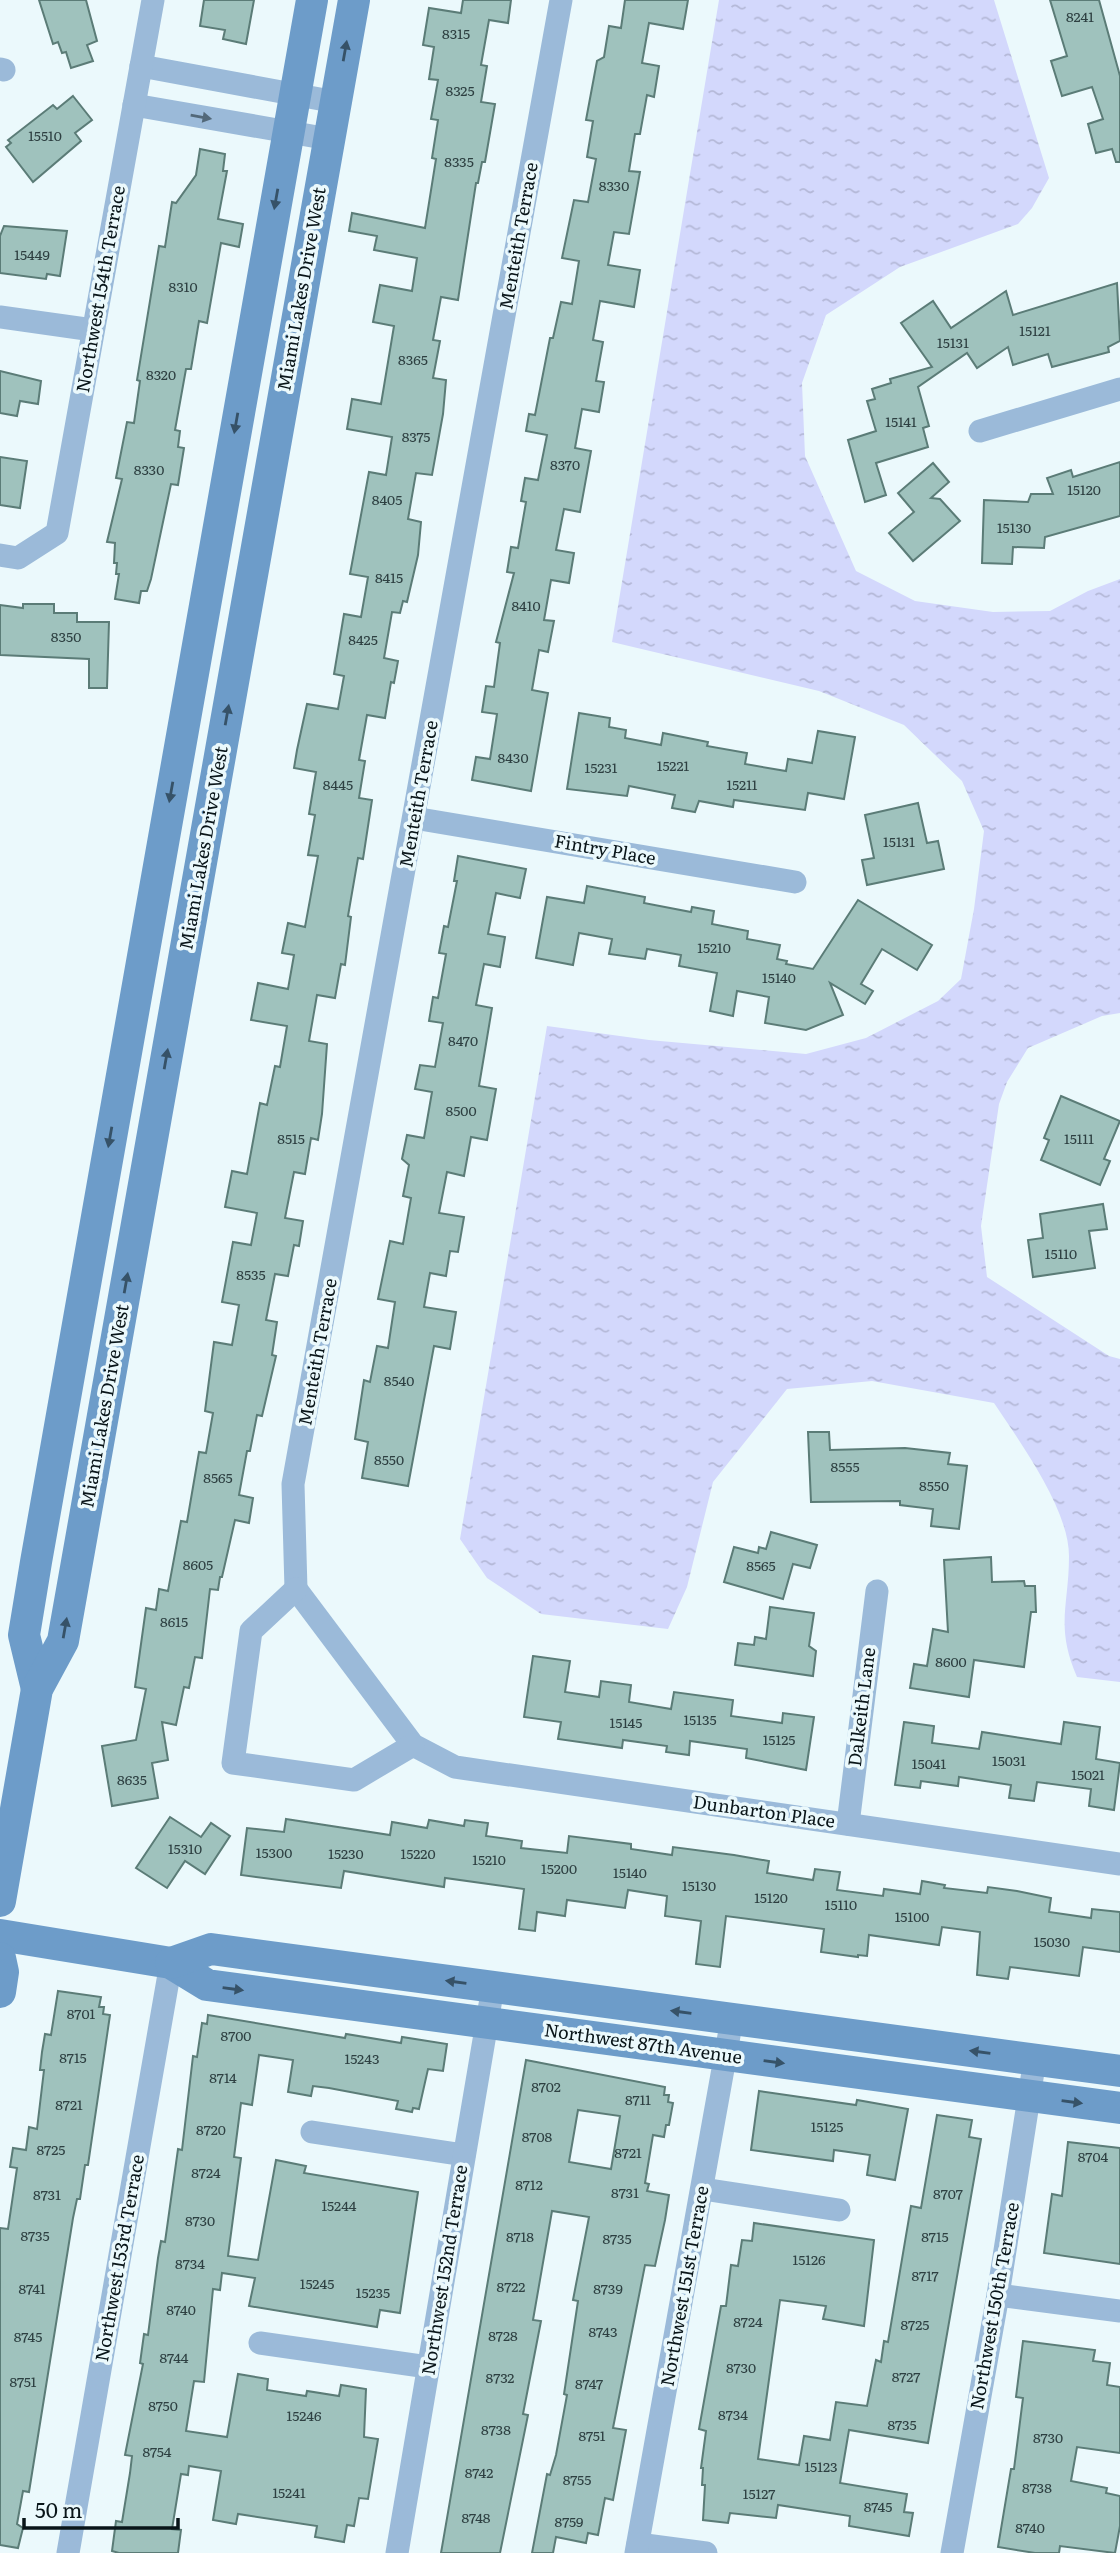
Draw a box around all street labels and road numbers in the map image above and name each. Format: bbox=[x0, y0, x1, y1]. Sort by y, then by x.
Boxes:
street label: Menteith Terrace bbox=[491, 160, 544, 311]
street label: Northwest 154th Terrace bbox=[68, 183, 131, 394]
street label: Miami Lakes Drive West bbox=[269, 184, 332, 393]
street label: Menteith Terrace bbox=[391, 718, 444, 869]
street label: Miami Lakes Drive West bbox=[171, 743, 234, 952]
street label: Fintry Place bbox=[552, 826, 658, 871]
street label: Menteith Terrace bbox=[290, 1276, 343, 1427]
street label: Miami Lakes Drive West bbox=[72, 1301, 135, 1510]
street label: Dalkeith Lane bbox=[840, 1646, 881, 1768]
street label: Dunbarton Place bbox=[691, 1787, 837, 1834]
street label: Northwest 87th Avenue bbox=[543, 2015, 744, 2070]
street label: Northwest 153rd Terrace bbox=[87, 2152, 150, 2363]
street label: Northwest 152nd Terrace bbox=[414, 2163, 473, 2377]
street label: Northwest 151st Terrace bbox=[653, 2183, 714, 2388]
street label: Northwest 150th Terrace bbox=[962, 2200, 1025, 2412]

